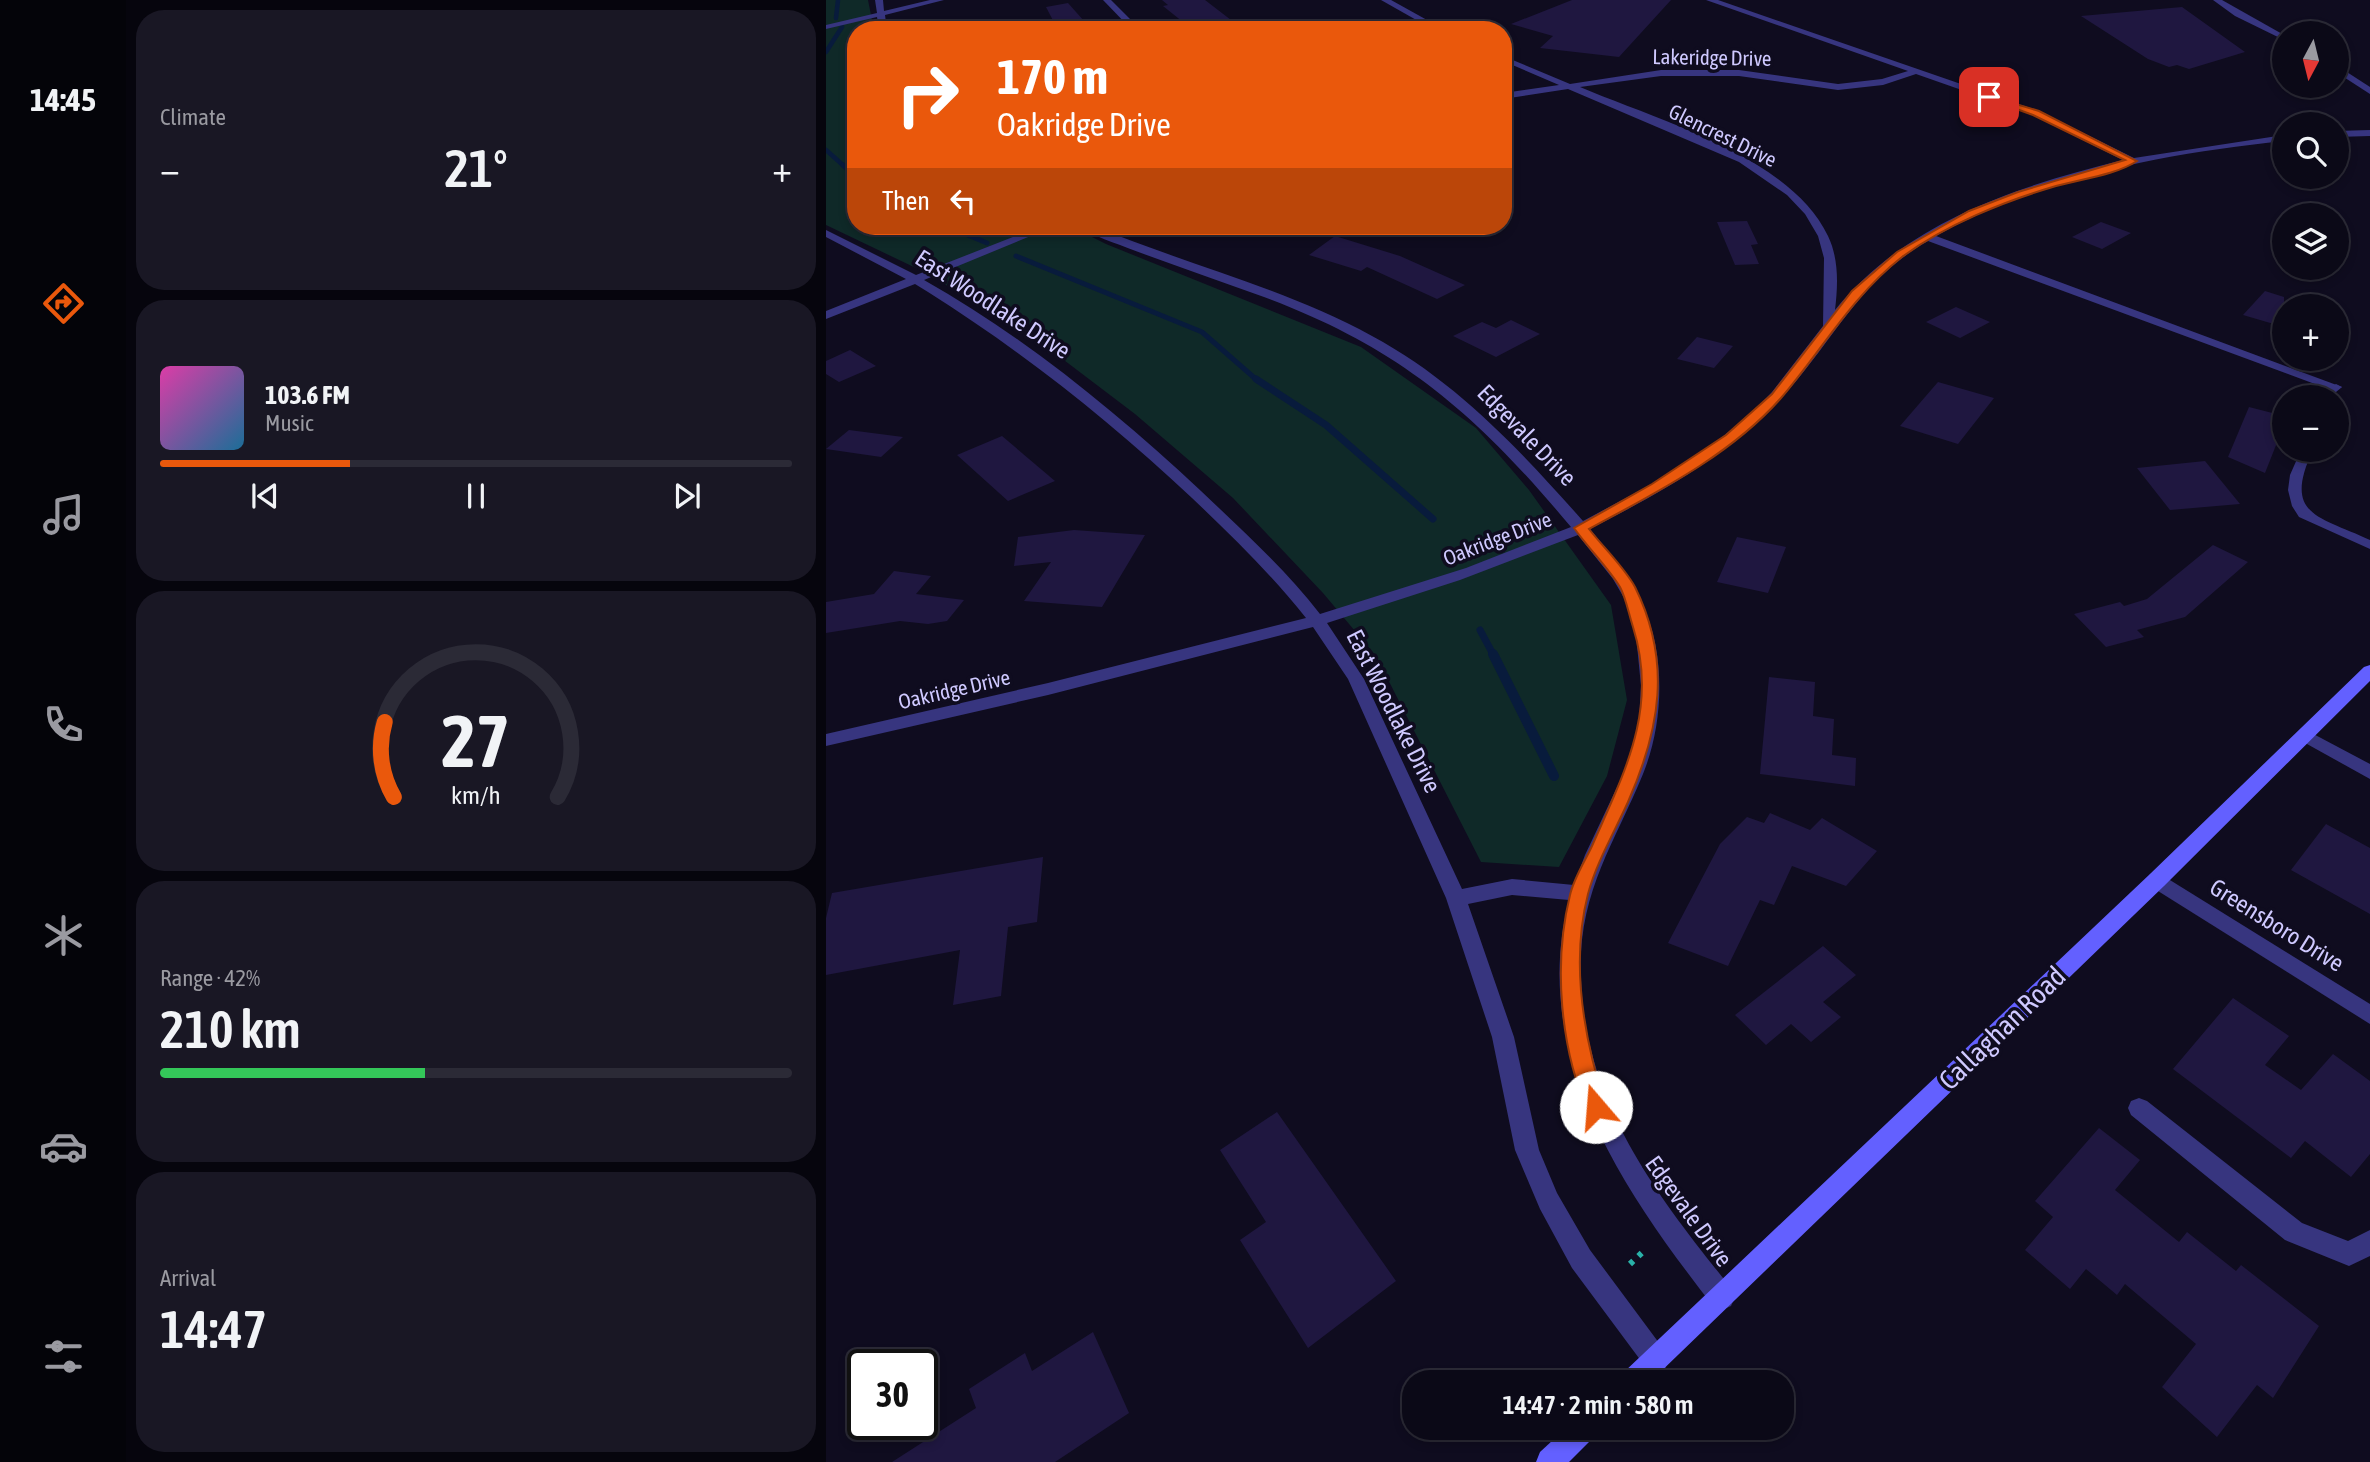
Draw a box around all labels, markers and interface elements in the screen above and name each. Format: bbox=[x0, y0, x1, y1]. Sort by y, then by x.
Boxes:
north arrow bbox=[2272, 21, 2348, 98]
map controls bbox=[2272, 21, 2349, 462]
street label: Lakeridge Drive bbox=[1652, 44, 1772, 70]
text: 170 m bbox=[997, 48, 1108, 104]
icon: right bbox=[882, 49, 973, 140]
pin bbox=[1959, 67, 2019, 127]
icon: arrive bbox=[1970, 78, 2008, 116]
text: 14:45 bbox=[30, 81, 96, 118]
street label: Glencrest Drive bbox=[1665, 99, 1781, 171]
text: Climate bbox=[160, 104, 226, 130]
text: Oakridge Drive bbox=[997, 106, 1171, 143]
button: search bbox=[2272, 112, 2349, 189]
text: 21° bbox=[444, 138, 508, 198]
text: − bbox=[160, 147, 180, 190]
text: + bbox=[772, 147, 792, 190]
icon: left bbox=[944, 182, 982, 220]
text: Then bbox=[882, 186, 930, 216]
button: layers bbox=[2272, 203, 2349, 280]
street label: East Woodlake Drive bbox=[911, 244, 1075, 364]
icon: directions bbox=[39, 279, 88, 328]
button: + bbox=[2272, 294, 2349, 371]
street label: Edgevale Drive bbox=[1472, 379, 1582, 491]
text: 103.6 FM bbox=[265, 380, 350, 410]
button: − bbox=[2272, 385, 2349, 462]
text: Music bbox=[265, 410, 313, 436]
icon: previous bbox=[246, 477, 284, 515]
icon: pause bbox=[457, 477, 495, 515]
icon: next bbox=[668, 477, 706, 515]
icon: music bbox=[39, 490, 88, 539]
street label: Oakridge Drive bbox=[1439, 506, 1555, 570]
street label: East Woodlake Drive bbox=[1341, 625, 1447, 797]
street label: Oakridge Drive bbox=[896, 664, 1012, 714]
text: 27 bbox=[442, 699, 510, 782]
icon: phone bbox=[39, 700, 88, 749]
text: km/h bbox=[451, 781, 501, 809]
street label: Greensboro Drive bbox=[2205, 873, 2349, 977]
icon: climate bbox=[39, 911, 88, 960]
street label: Callaghan Road bbox=[1932, 960, 2072, 1096]
text: Range · 42% bbox=[160, 965, 260, 991]
text: 210 km bbox=[160, 999, 301, 1059]
position arrow bbox=[1559, 1070, 1633, 1144]
icon: car bbox=[39, 1122, 88, 1171]
street label: Edgevale Drive bbox=[1640, 1151, 1738, 1271]
text: Arrival bbox=[160, 1265, 216, 1291]
text: 14:47 bbox=[160, 1299, 267, 1359]
icon: filters bbox=[39, 1332, 88, 1381]
speed limit sign: 30 bbox=[847, 1349, 938, 1440]
text: 14:47 · 2 min · 580 m bbox=[1503, 1390, 1693, 1420]

